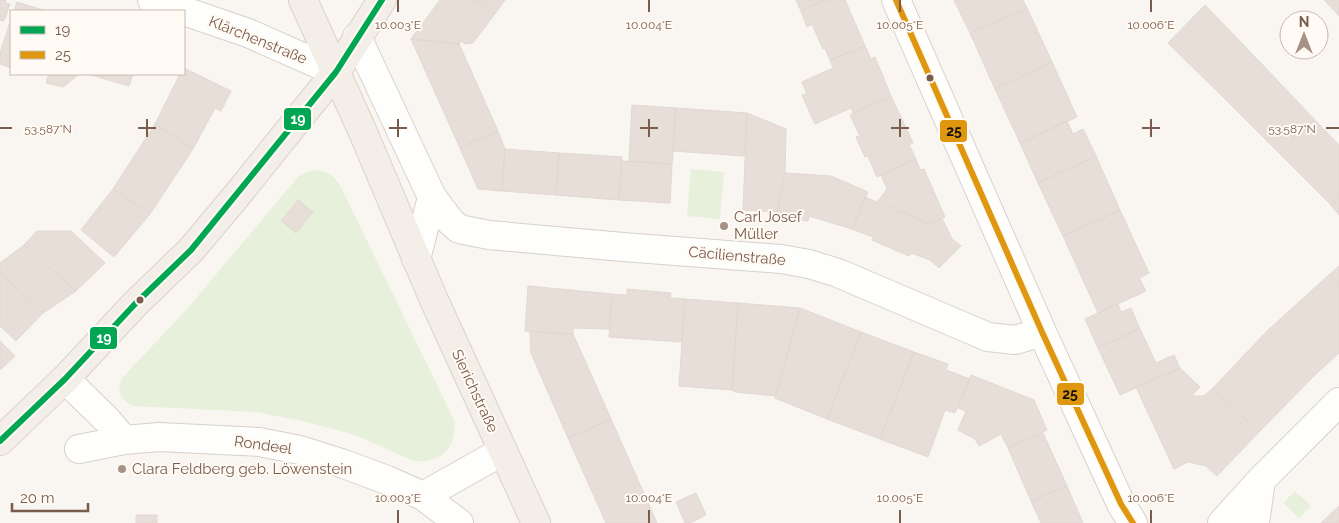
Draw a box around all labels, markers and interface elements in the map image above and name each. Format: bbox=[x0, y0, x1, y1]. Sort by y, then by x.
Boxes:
legend bbox=[10, 10, 185, 75]
north arrow bbox=[1279, 10, 1329, 60]
street label: Klärchenstraße bbox=[206, 12, 310, 68]
text: N bbox=[1299, 14, 1309, 30]
text: 10.003°E bbox=[375, 18, 421, 32]
text: 10.004°E bbox=[626, 18, 672, 32]
text: 10.005°E bbox=[877, 18, 923, 32]
text: 10.006°E bbox=[1127, 18, 1175, 32]
text: 19 bbox=[55, 21, 70, 39]
text: 25 bbox=[55, 46, 71, 64]
unlabelled marker bbox=[925, 73, 935, 83]
line badge: 19 bbox=[283, 107, 312, 131]
text: 19 bbox=[290, 111, 306, 127]
line badge: 25 bbox=[939, 119, 968, 143]
text: 53.587°N bbox=[24, 122, 72, 136]
text: 53.587°N bbox=[1268, 122, 1316, 136]
text: 25 bbox=[946, 123, 962, 139]
place label: Carl Josef Müller bbox=[734, 208, 803, 243]
marker: Carl Josef Müller bbox=[718, 220, 730, 232]
street label: Cäcilienstraße bbox=[688, 243, 787, 269]
unlabelled marker bbox=[135, 295, 145, 305]
line badge: 19 bbox=[89, 326, 118, 350]
text: 19 bbox=[96, 330, 112, 346]
street label: Sierichstraße bbox=[448, 347, 502, 436]
line badge: 25 bbox=[1056, 382, 1085, 406]
text: 25 bbox=[1062, 386, 1078, 402]
street label: Rondeel bbox=[233, 432, 294, 458]
place label: Clara Feldberg geb. Löwenstein bbox=[132, 460, 352, 478]
marker: Clara Feldberg geb. Löwenstein bbox=[116, 463, 128, 475]
scale bar bbox=[12, 480, 89, 512]
text: 20 m bbox=[20, 489, 55, 507]
text: 10.003°E bbox=[375, 491, 421, 505]
text: 10.004°E bbox=[626, 491, 672, 505]
text: 10.005°E bbox=[877, 491, 923, 505]
text: 10.006°E bbox=[1127, 491, 1175, 505]

